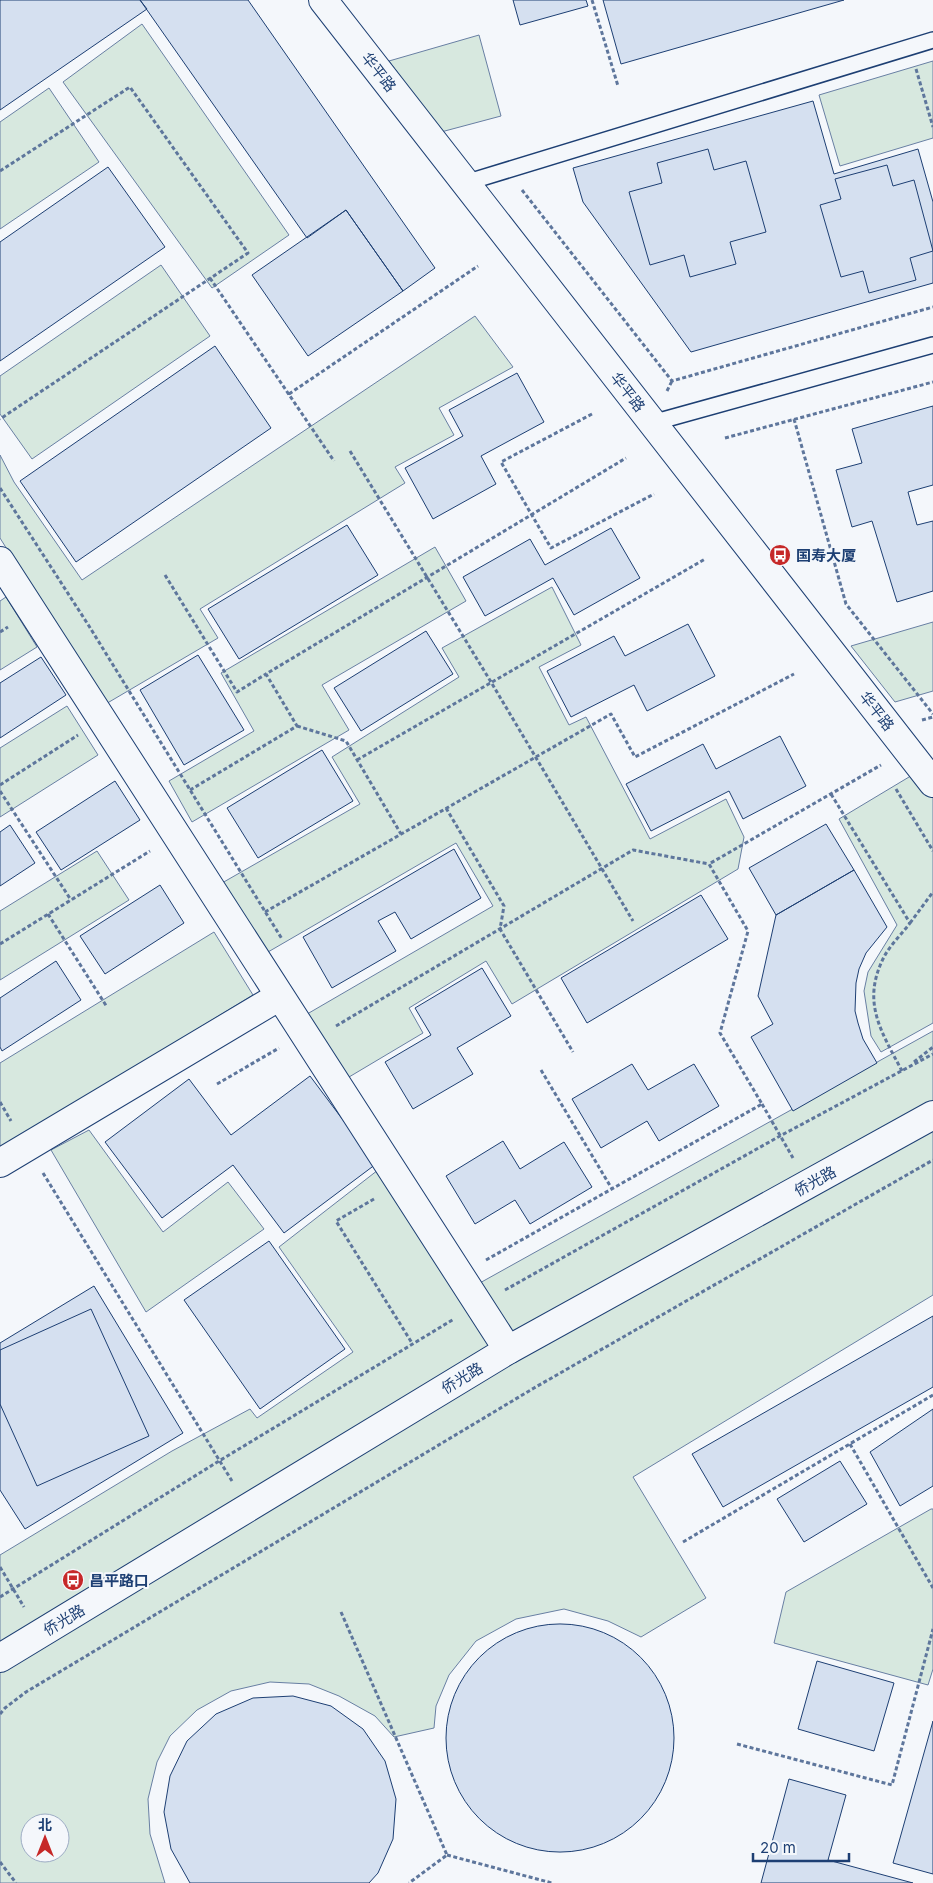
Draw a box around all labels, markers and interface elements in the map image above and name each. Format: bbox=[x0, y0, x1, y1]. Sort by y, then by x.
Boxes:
street label: 华平路 bbox=[358, 48, 400, 96]
street label: 华平路 bbox=[607, 368, 649, 416]
bus stop icon: 国寿大厦 bbox=[768, 543, 792, 567]
place label: 国寿大厦 bbox=[796, 546, 856, 565]
street label: 华平路 bbox=[856, 687, 898, 735]
street label: 侨光路 bbox=[791, 1162, 839, 1200]
street label: 侨光路 bbox=[438, 1358, 486, 1398]
bus stop icon: 昌平路口 bbox=[61, 1568, 85, 1592]
place label: 昌平路口 bbox=[89, 1571, 149, 1590]
street label: 侨光路 bbox=[40, 1600, 88, 1640]
north arrow bbox=[20, 1813, 70, 1863]
text: 北 bbox=[38, 1816, 52, 1833]
scale bar bbox=[753, 1830, 849, 1862]
text: 20 m bbox=[760, 1838, 796, 1857]

